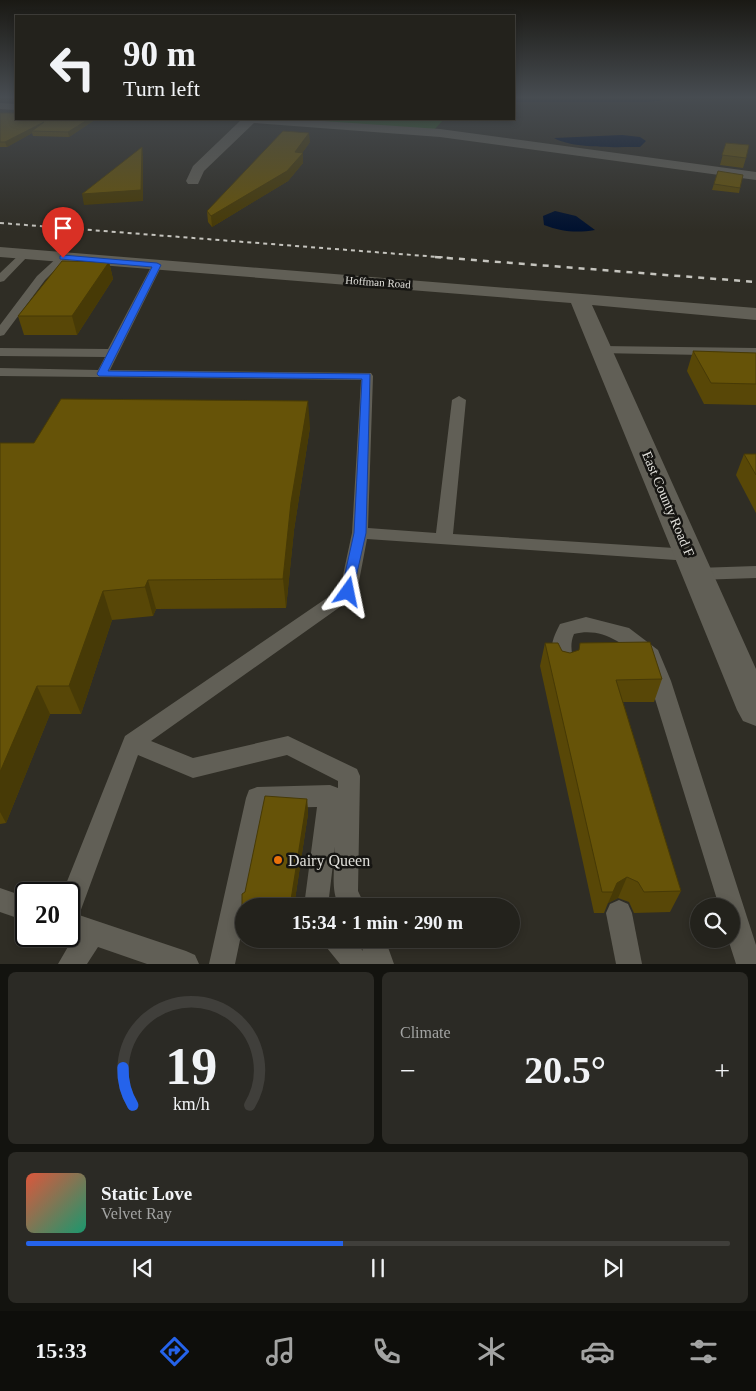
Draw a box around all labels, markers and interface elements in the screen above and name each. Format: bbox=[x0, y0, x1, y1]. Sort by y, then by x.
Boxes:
icon: left bbox=[40, 35, 105, 100]
text: 90 m bbox=[123, 35, 196, 74]
text: Turn left bbox=[123, 76, 200, 101]
pin bbox=[42, 207, 84, 258]
icon: arrive bbox=[49, 214, 77, 242]
street label: Hoffman Road bbox=[345, 274, 412, 290]
street label: East County Road F bbox=[639, 449, 697, 559]
position arrow bbox=[321, 565, 373, 617]
place label: Dairy Queen bbox=[288, 852, 370, 870]
marker: Dairy Queen bbox=[272, 854, 284, 866]
speed limit sign: 20 bbox=[15, 882, 80, 947]
map controls bbox=[690, 898, 740, 948]
button: search bbox=[690, 898, 740, 948]
text: 15:34 · 1 min · 290 m bbox=[292, 912, 463, 933]
text: Climate bbox=[400, 1024, 451, 1041]
text: 19 bbox=[165, 1038, 217, 1095]
text: 20.5° bbox=[524, 1049, 606, 1091]
text: − bbox=[400, 1055, 416, 1086]
text: + bbox=[714, 1055, 730, 1086]
text: km/h bbox=[173, 1094, 209, 1114]
text: Static Love bbox=[101, 1183, 192, 1204]
text: Velvet Ray bbox=[101, 1205, 172, 1222]
icon: previous bbox=[129, 1254, 157, 1282]
icon: pause bbox=[364, 1254, 392, 1282]
icon: next bbox=[599, 1254, 627, 1282]
icon: directions bbox=[157, 1334, 192, 1369]
icon: music bbox=[263, 1334, 298, 1369]
icon: phone bbox=[369, 1334, 404, 1369]
icon: climate bbox=[474, 1334, 509, 1369]
icon: car bbox=[580, 1334, 615, 1369]
icon: filters bbox=[686, 1334, 721, 1369]
text: 15:33 bbox=[35, 1338, 87, 1363]

